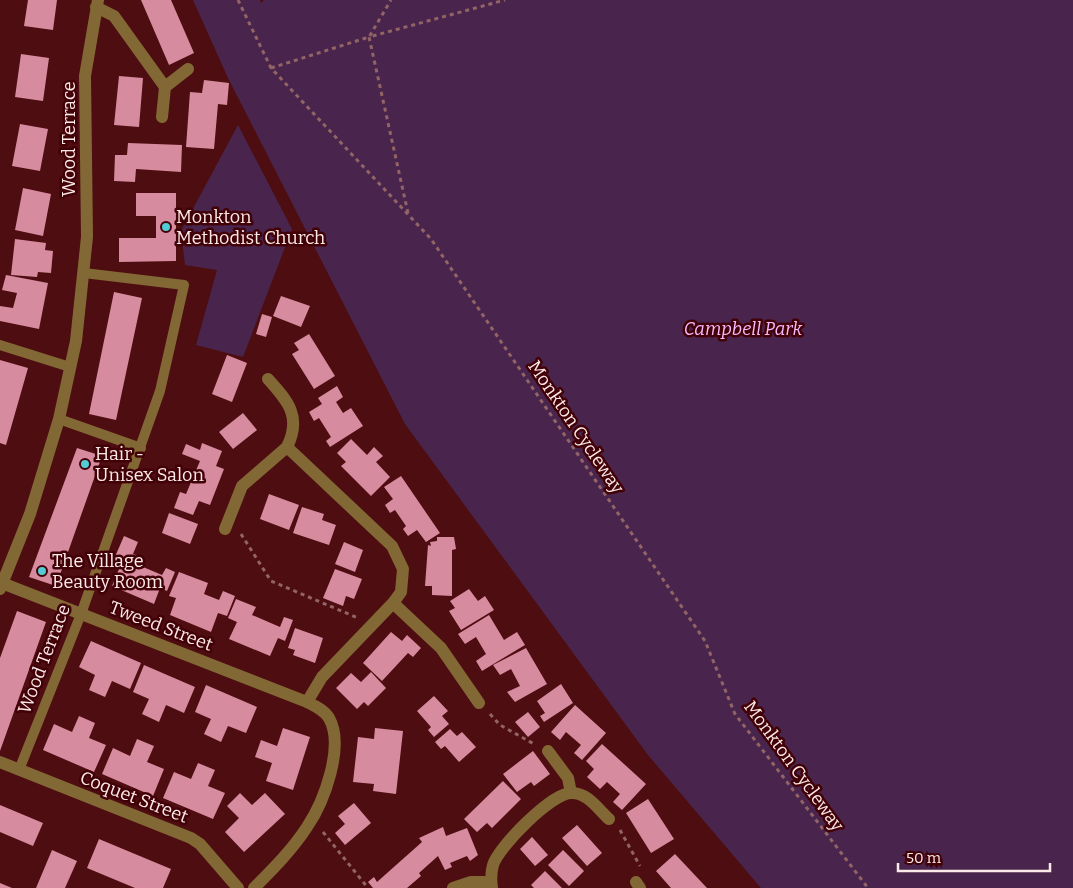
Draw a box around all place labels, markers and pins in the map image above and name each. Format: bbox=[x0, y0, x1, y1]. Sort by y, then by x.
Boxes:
place label: Monkton Methodist Church bbox=[176, 206, 325, 249]
marker: Monkton Methodist Church bbox=[160, 221, 172, 233]
place label: Hair - Unisex Salon bbox=[95, 443, 204, 486]
marker: Hair - Unisex Salon bbox=[79, 458, 91, 470]
place label: The Village Beauty Room bbox=[52, 550, 163, 593]
marker: The Village Beauty Room bbox=[36, 565, 48, 577]

